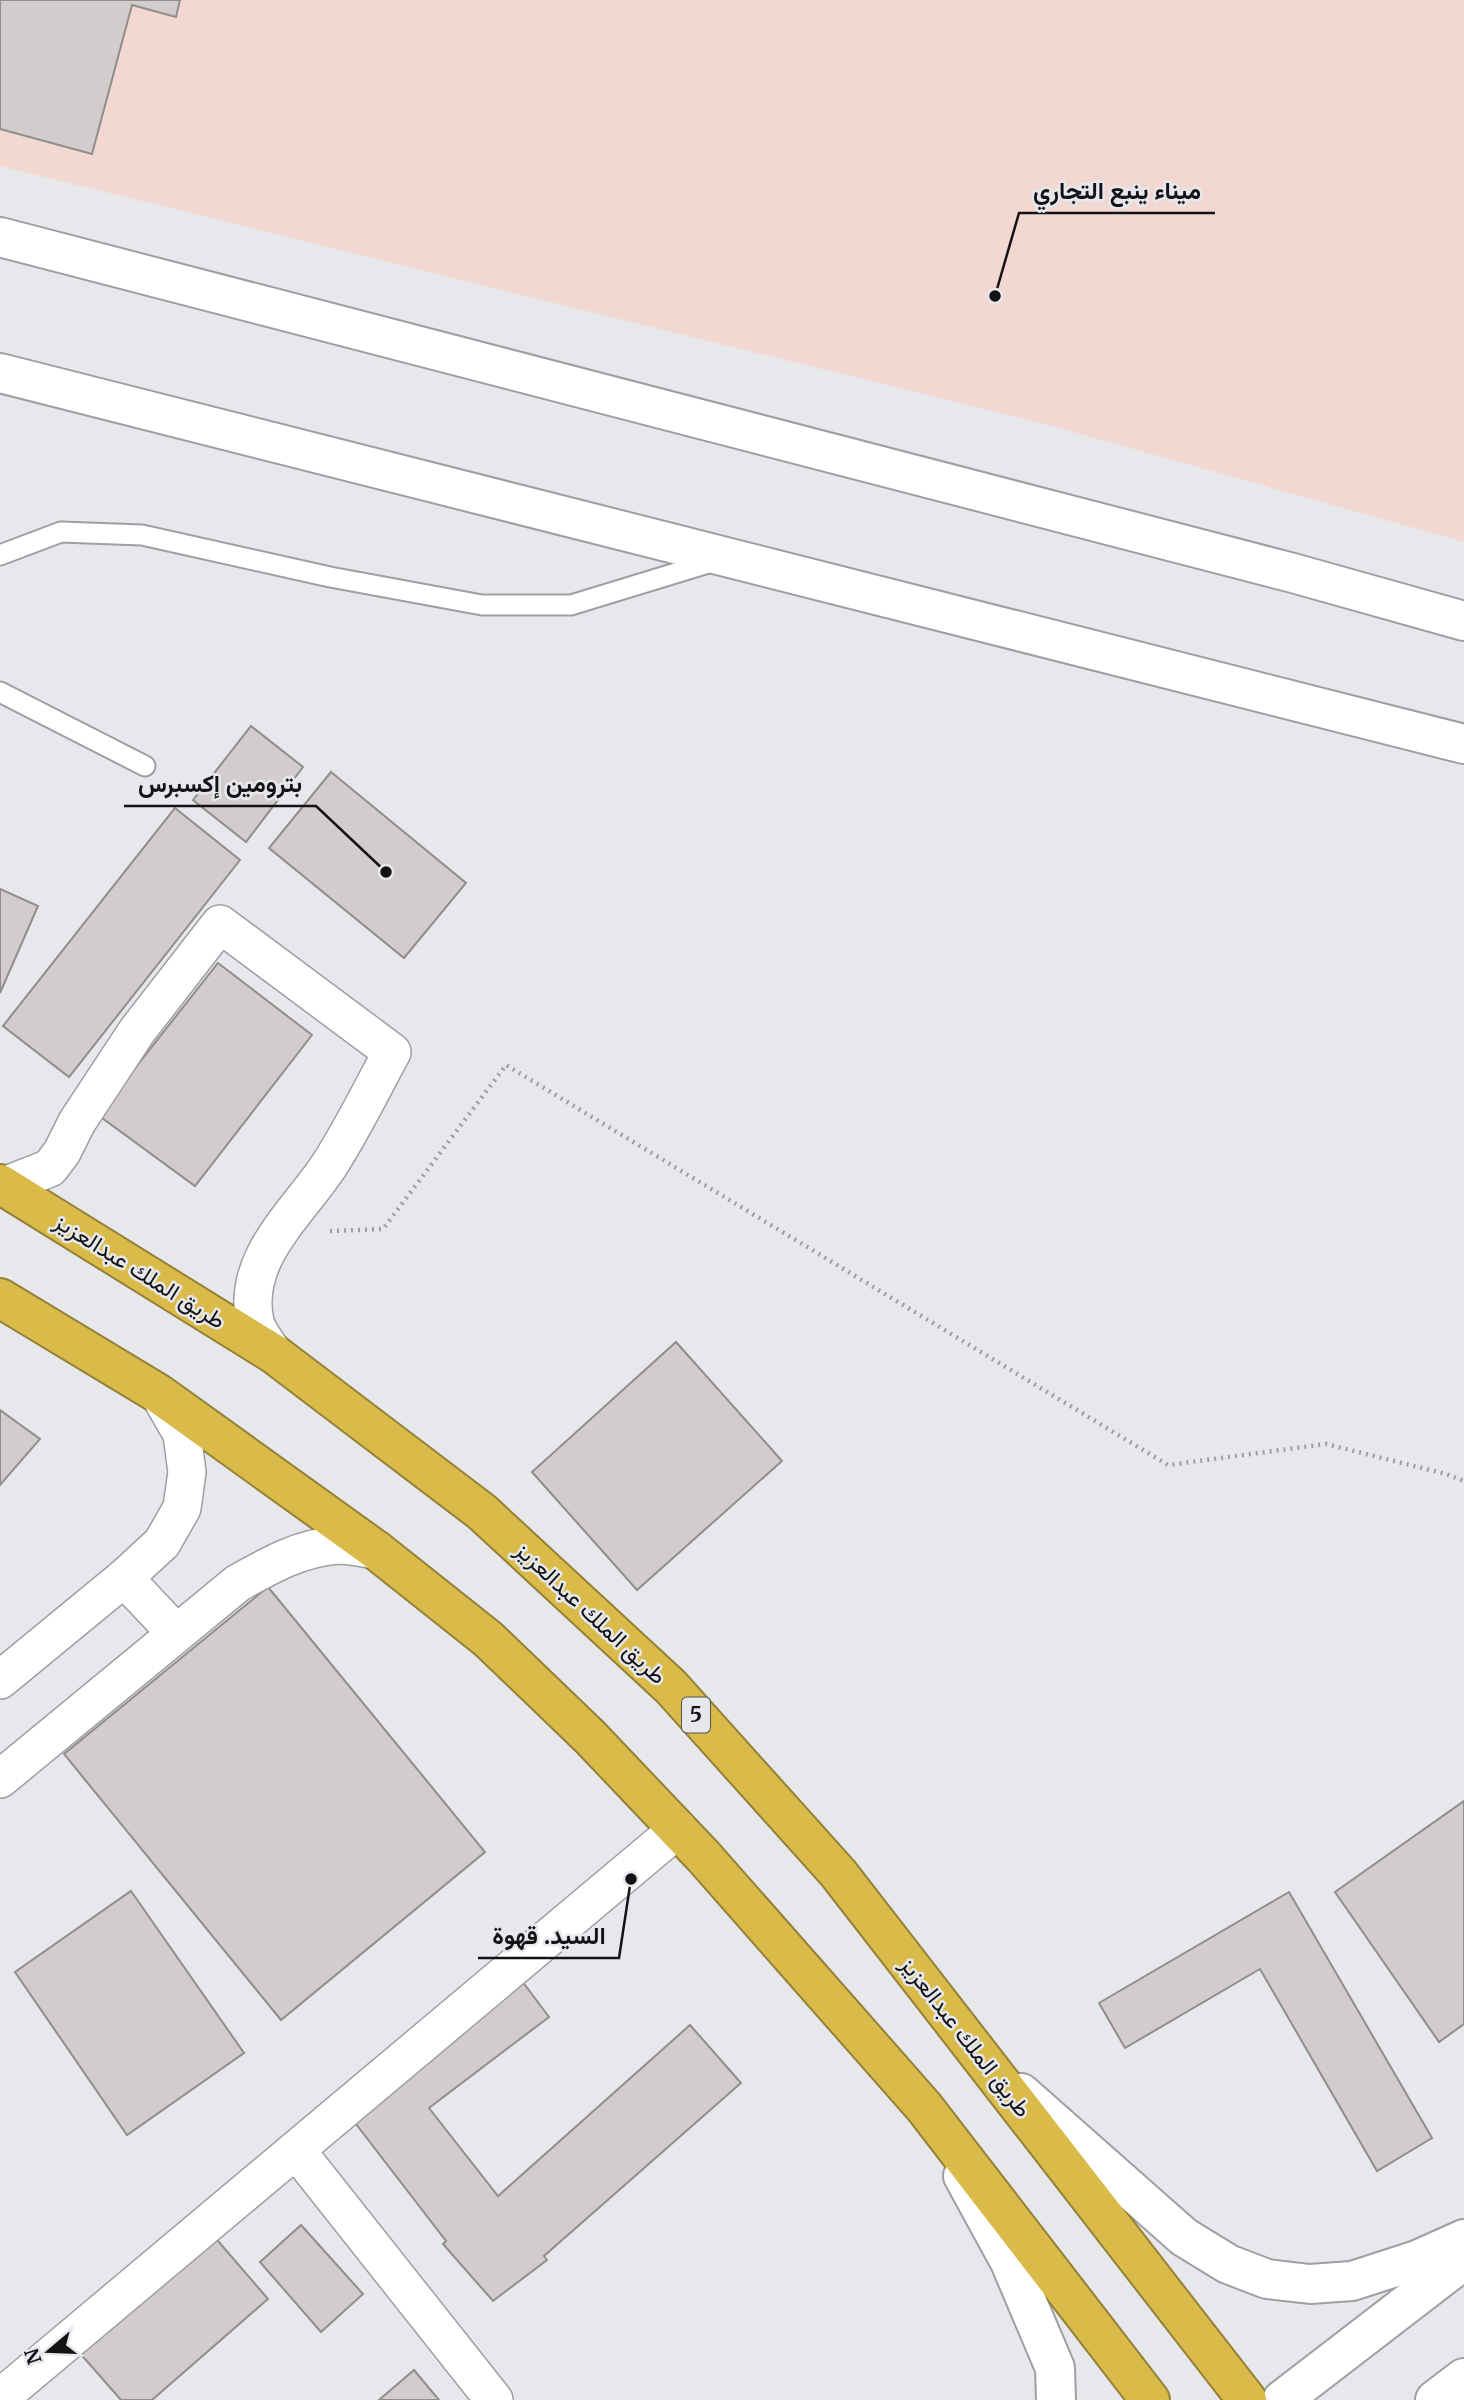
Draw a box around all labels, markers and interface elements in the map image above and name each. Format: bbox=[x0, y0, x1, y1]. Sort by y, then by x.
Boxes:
callout: ميناء ينبع التجاري bbox=[1019, 168, 1215, 213]
text: ميناء ينبع التجاري bbox=[1033, 175, 1201, 211]
callout: بترومين إكسبرس bbox=[124, 761, 316, 806]
text: بترومين إكسبرس bbox=[138, 768, 302, 799]
street label: طريق الملك عبدالعزيز bbox=[48, 1206, 231, 1336]
street label: طريق الملك عبدالعزيز bbox=[508, 1534, 673, 1691]
road number: 5 bbox=[682, 1698, 710, 1732]
callout: السيد. قهوة bbox=[478, 1913, 619, 1958]
text: السيد. قهوة bbox=[492, 1920, 606, 1951]
street label: طريق الملك عبدالعزيز bbox=[893, 1950, 1038, 2123]
north arrow bbox=[14, 2316, 84, 2386]
text: N bbox=[19, 2346, 47, 2368]

